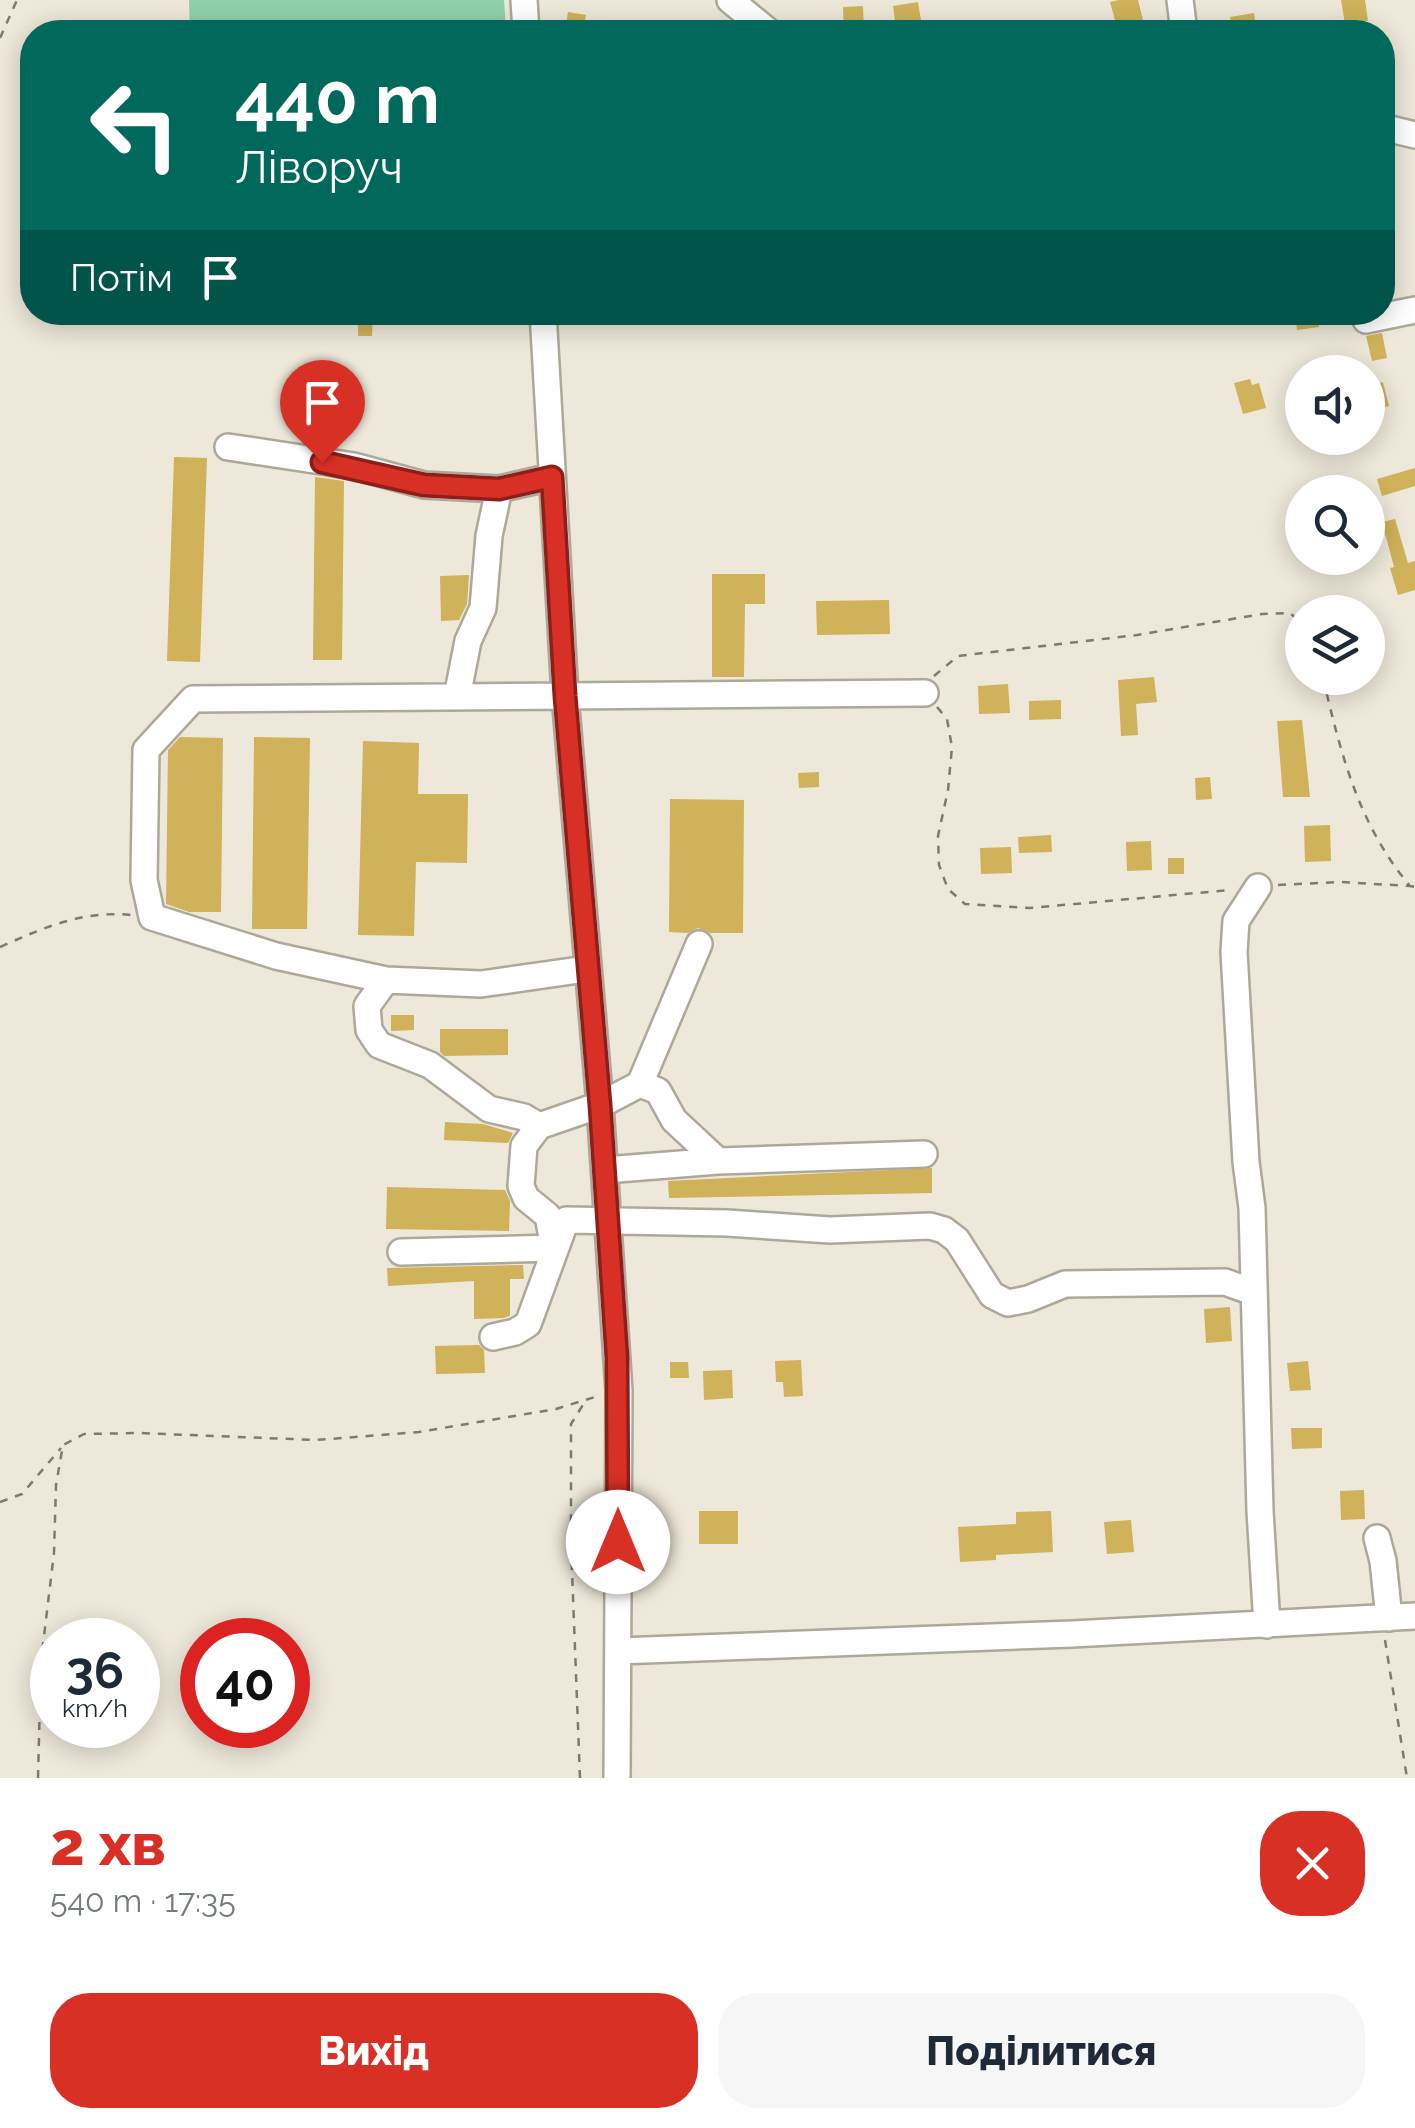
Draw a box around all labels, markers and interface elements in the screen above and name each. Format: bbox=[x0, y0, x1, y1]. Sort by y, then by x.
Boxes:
text: 440 m bbox=[235, 57, 440, 139]
icon: left bbox=[70, 60, 200, 190]
text: Ліворуч bbox=[235, 141, 403, 194]
icon: arrive bbox=[193, 250, 248, 305]
text: Потім bbox=[70, 255, 173, 300]
map controls bbox=[1285, 355, 1385, 695]
button: sound bbox=[1285, 355, 1385, 455]
pin bbox=[280, 360, 365, 463]
icon: arrive bbox=[295, 375, 350, 430]
button: search bbox=[1285, 475, 1385, 575]
button: layers bbox=[1285, 595, 1385, 695]
position arrow bbox=[566, 1490, 670, 1594]
speed limit sign: 40 bbox=[180, 1618, 310, 1748]
text: 36 bbox=[66, 1641, 124, 1700]
text: km/h bbox=[62, 1693, 128, 1723]
text: 2 хв bbox=[50, 1809, 166, 1879]
button: close bbox=[1260, 1811, 1365, 1916]
text: 540 m · 17:35 bbox=[50, 1882, 236, 1919]
button: Вихід bbox=[50, 1993, 698, 2108]
button: Поділитися bbox=[718, 1993, 1365, 2108]

